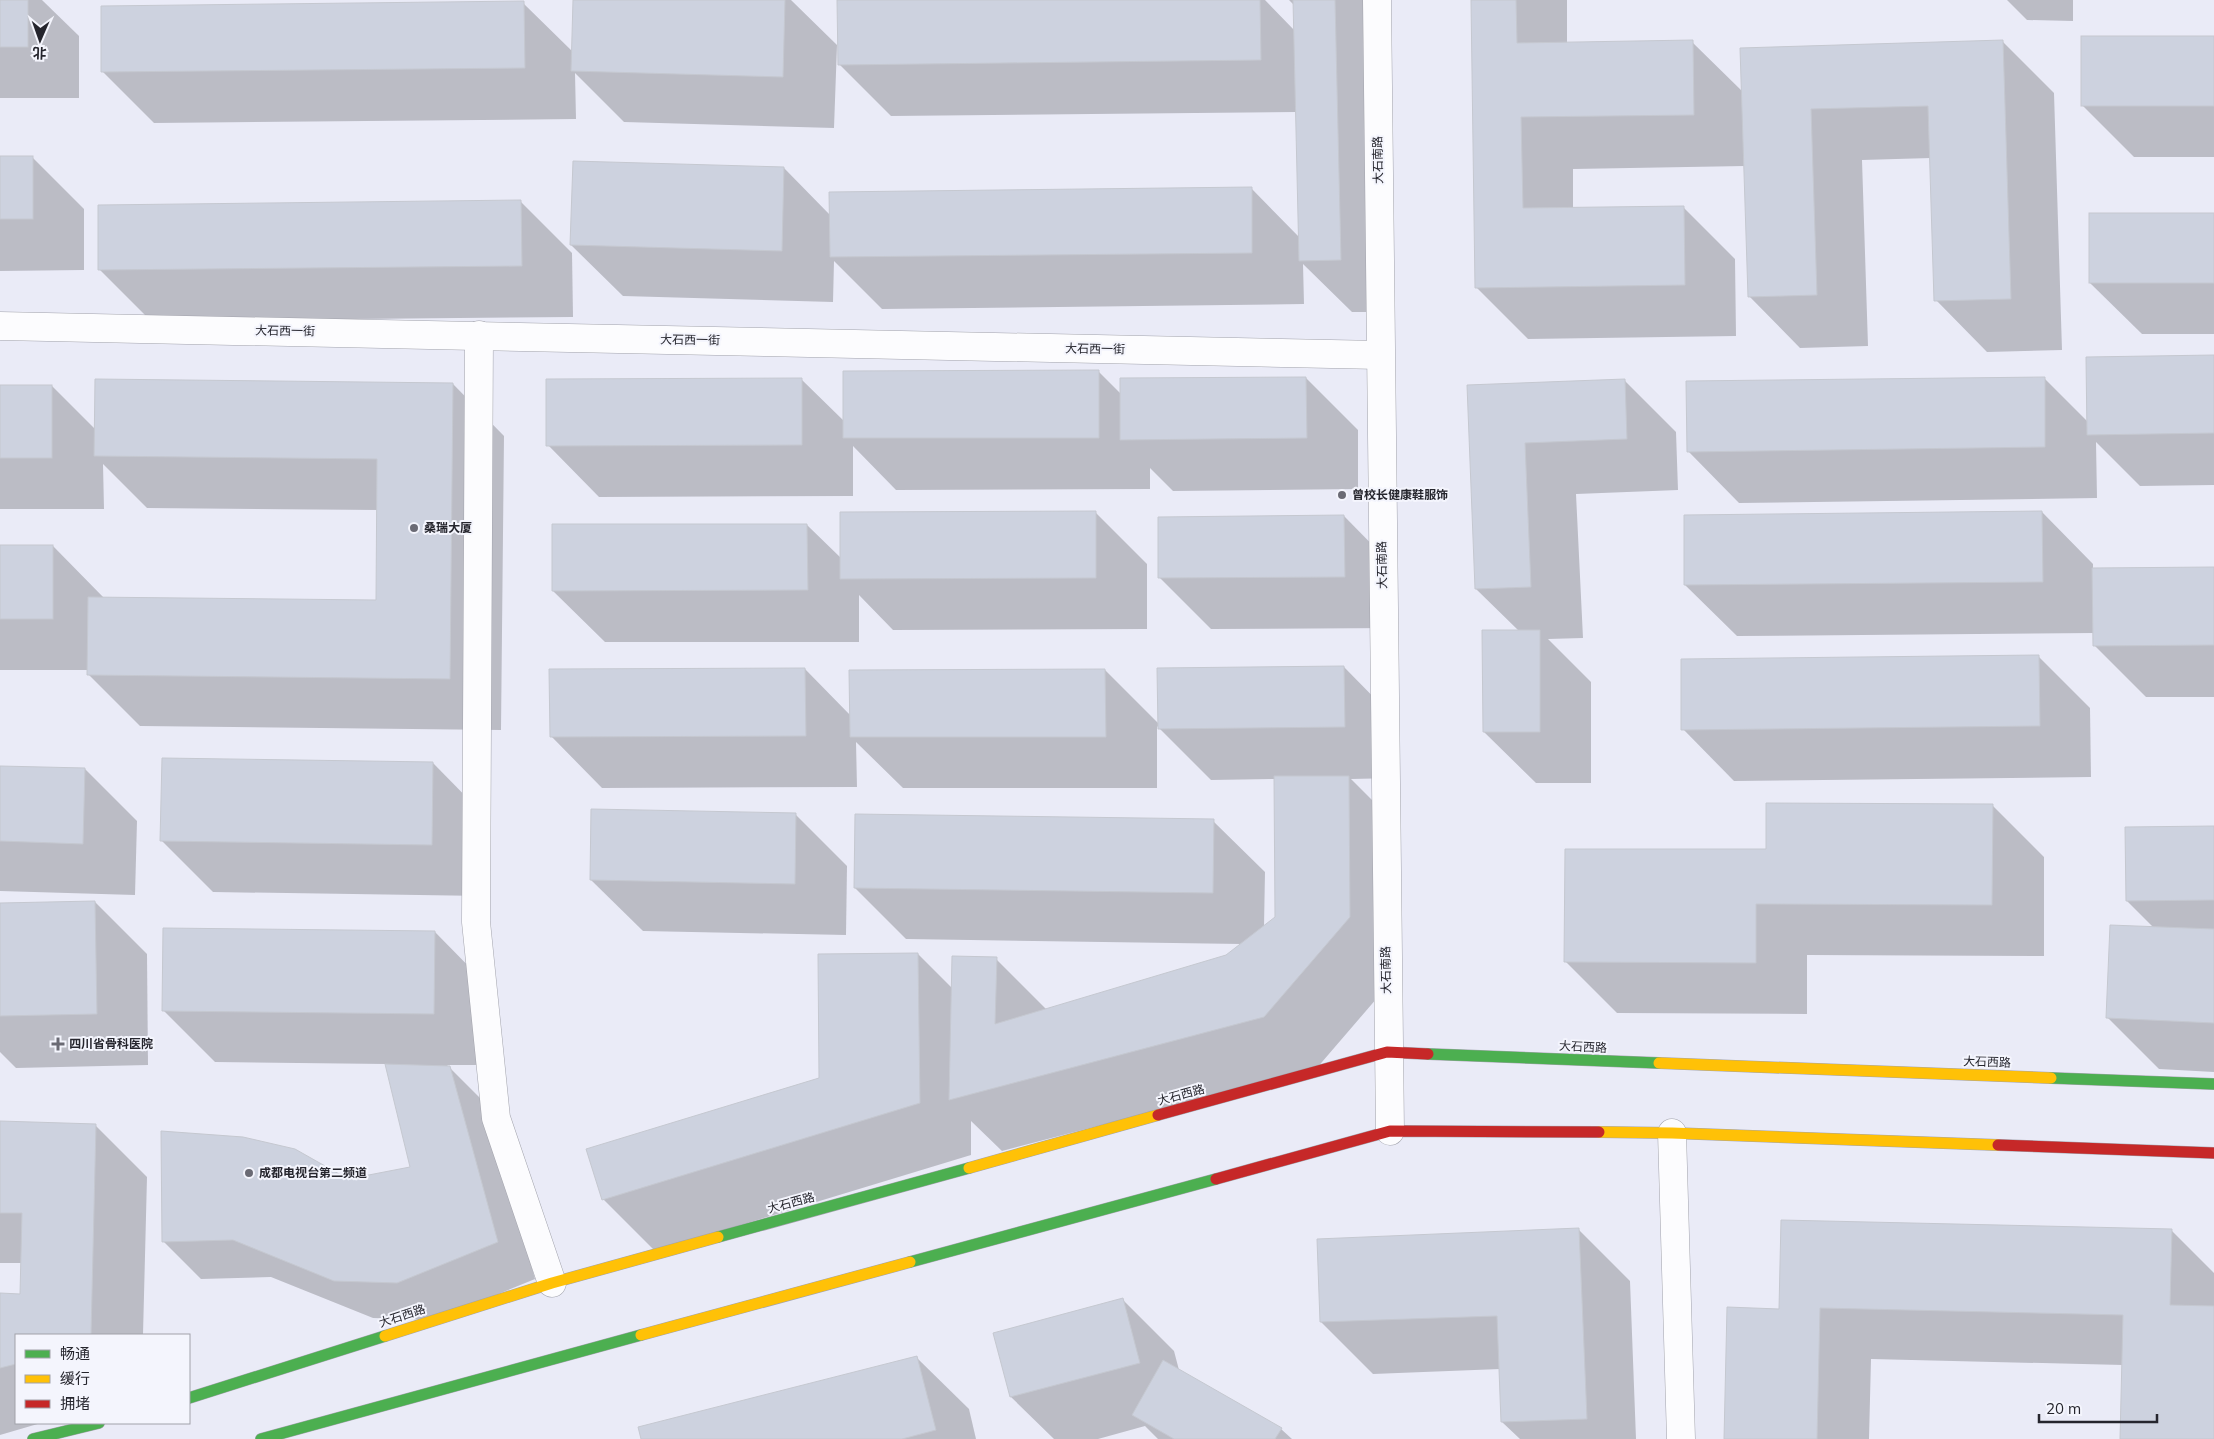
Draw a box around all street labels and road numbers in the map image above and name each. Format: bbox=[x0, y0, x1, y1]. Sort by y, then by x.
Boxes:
street label: 大石南路 bbox=[1370, 136, 1385, 184]
street label: 大石西一街 bbox=[255, 322, 315, 339]
street label: 大石西一街 bbox=[660, 331, 720, 348]
street label: 大石西一街 bbox=[1065, 340, 1125, 357]
street label: 大石南路 bbox=[1374, 541, 1389, 589]
street label: 大石南路 bbox=[1378, 946, 1393, 994]
street label: 大石西路 bbox=[1559, 1038, 1607, 1055]
street label: 大石西路 bbox=[1963, 1053, 2011, 1070]
street label: 大石西路 bbox=[1156, 1081, 1206, 1108]
street label: 大石西路 bbox=[766, 1189, 816, 1216]
street label: 大石西路 bbox=[377, 1301, 427, 1330]

